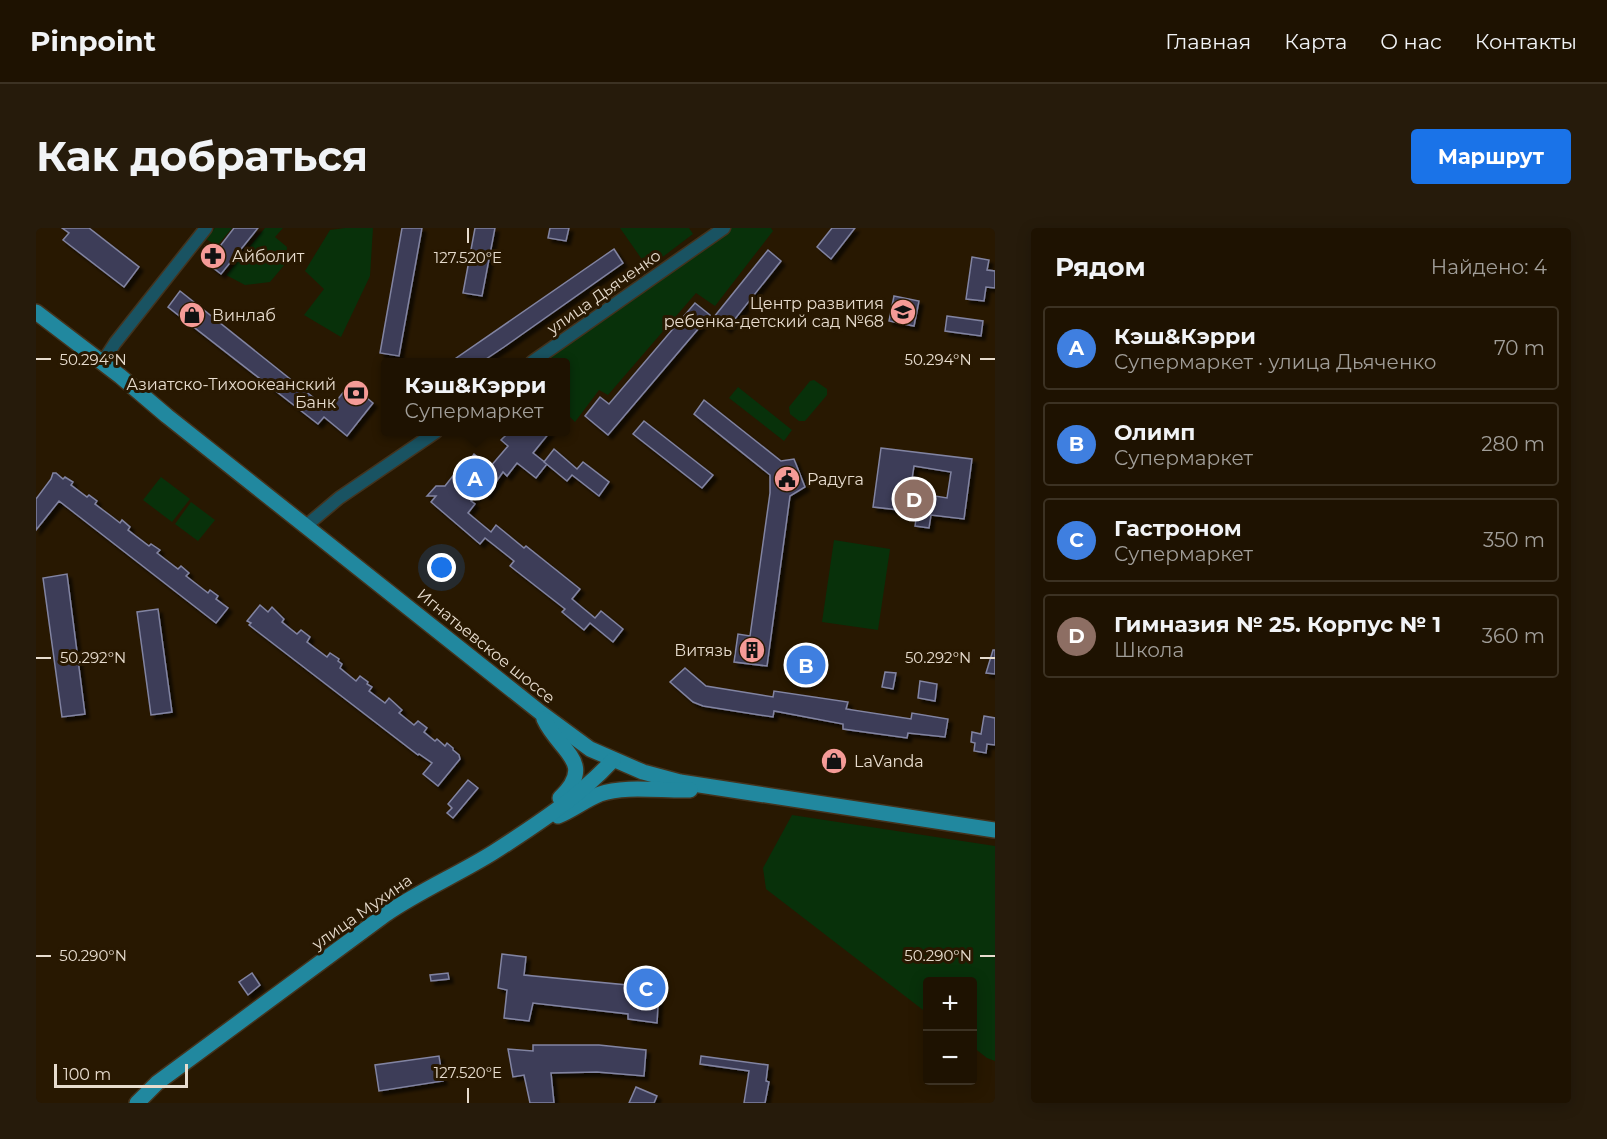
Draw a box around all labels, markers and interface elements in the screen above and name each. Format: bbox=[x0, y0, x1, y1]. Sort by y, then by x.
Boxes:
text: Pinpoint bbox=[30, 24, 156, 58]
text: Главная bbox=[1165, 29, 1251, 54]
text: Карта bbox=[1284, 29, 1347, 54]
text: О нас bbox=[1380, 29, 1442, 54]
text: Контакты bbox=[1475, 29, 1577, 54]
button: Маршрут bbox=[1411, 129, 1571, 184]
text: Как добраться bbox=[36, 130, 368, 182]
pharmacy icon: Айболит bbox=[198, 241, 228, 271]
street label: улица Дьяченко bbox=[543, 246, 664, 339]
place label: Айболит bbox=[232, 247, 305, 266]
text: 127.520°E bbox=[434, 248, 502, 267]
text: Рядом bbox=[1055, 251, 1146, 283]
text: Найдено: 4 bbox=[1431, 255, 1547, 279]
place label: Центр развития ребенка-детский сад №68 bbox=[664, 294, 884, 331]
school or university icon: Центр развития ребенка-детский сад №68 bbox=[888, 297, 918, 327]
shop icon: Винлаб bbox=[177, 300, 207, 330]
place label: Винлаб bbox=[212, 306, 276, 325]
text: Кэш&Кэрри bbox=[1114, 323, 1256, 350]
text: A bbox=[1069, 336, 1084, 360]
text: 70 m bbox=[1494, 336, 1545, 360]
text: 50.294°N bbox=[59, 350, 127, 369]
text: 50.294°N bbox=[904, 350, 972, 369]
text: Супермаркет · улица Дьяченко bbox=[1114, 350, 1436, 374]
popup bbox=[381, 358, 570, 436]
text: Кэш&Кэрри bbox=[405, 372, 546, 399]
place label: Азиатско-Тихоокеанский Банк bbox=[126, 375, 337, 412]
bank icon: Азиатско-Тихоокеанский Банк bbox=[341, 378, 371, 408]
text: Супермаркет bbox=[405, 399, 543, 423]
text: Олимп bbox=[1114, 419, 1195, 446]
text: B bbox=[1069, 432, 1084, 456]
text: 280 m bbox=[1481, 432, 1545, 456]
text: Супермаркет bbox=[1114, 446, 1253, 470]
pin: A bbox=[456, 456, 494, 500]
public building icon: Радуга bbox=[772, 464, 802, 494]
place label: Радуга bbox=[807, 470, 864, 489]
pin: D bbox=[894, 476, 934, 522]
text: Гастроном bbox=[1114, 515, 1242, 542]
text: C bbox=[1069, 528, 1084, 552]
text: 350 m bbox=[1483, 528, 1545, 552]
text: Супермаркет bbox=[1114, 542, 1253, 566]
your location bbox=[427, 553, 456, 582]
street label: Игнатьевское шоссе bbox=[413, 584, 559, 708]
text: Гимназия № 25. Корпус № 1 bbox=[1114, 611, 1441, 638]
text: D bbox=[1068, 624, 1085, 648]
text: 360 m bbox=[1482, 624, 1545, 648]
building icon: Витязь bbox=[737, 635, 767, 665]
text: Школа bbox=[1114, 638, 1184, 662]
place label: Витязь bbox=[674, 641, 732, 660]
pin: B bbox=[786, 642, 826, 688]
text: 50.292°N bbox=[60, 648, 126, 667]
text: 50.292°N bbox=[905, 648, 971, 667]
shop icon: LaVanda bbox=[819, 746, 849, 776]
place label: LaVanda bbox=[854, 752, 924, 771]
street label: улица Мухина bbox=[308, 870, 416, 954]
text: 50.290°N bbox=[59, 946, 127, 965]
text: 50.290°N bbox=[904, 946, 972, 965]
pin: C bbox=[626, 966, 666, 1011]
map controls bbox=[923, 977, 977, 1085]
button: + bbox=[923, 977, 977, 1031]
button: − bbox=[923, 1031, 977, 1085]
scale bar bbox=[54, 1061, 188, 1088]
text: 127.520°E bbox=[434, 1063, 502, 1082]
text: 100 m bbox=[63, 1065, 111, 1084]

